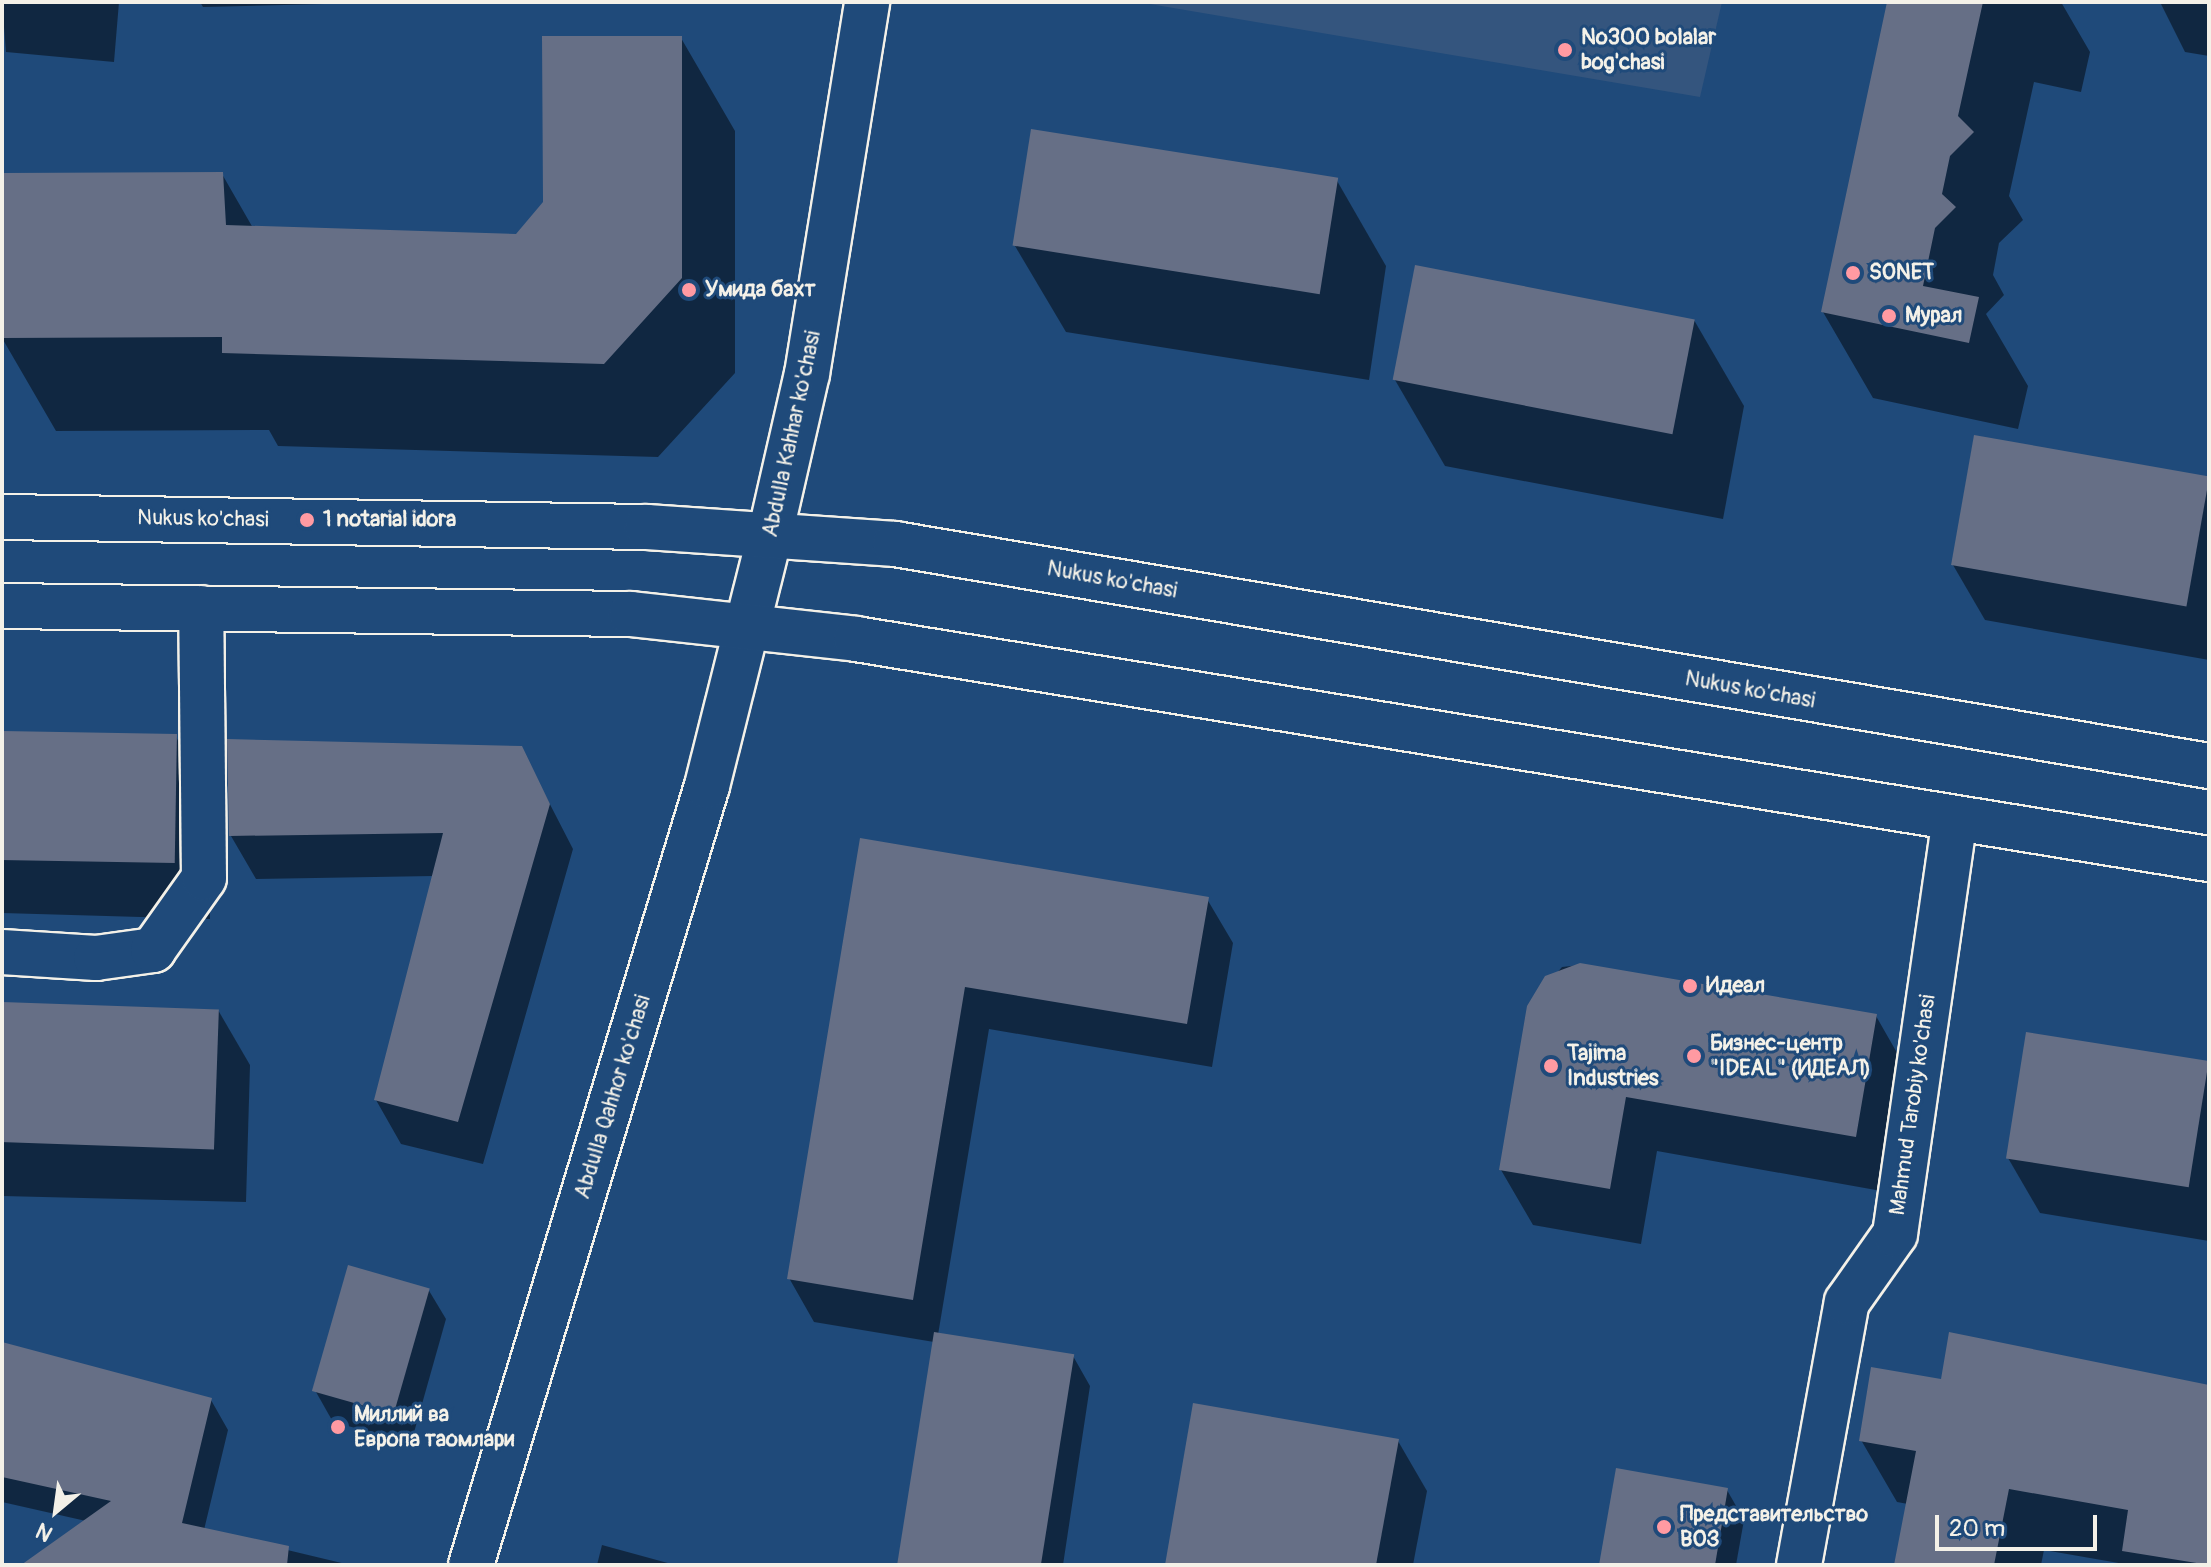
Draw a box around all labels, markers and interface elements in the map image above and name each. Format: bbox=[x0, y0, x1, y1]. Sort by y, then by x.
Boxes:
place label: №300 bolalar bog'chasi bbox=[1581, 24, 1716, 76]
marker: №300 bolalar bog'chasi bbox=[1556, 41, 1574, 59]
place label: SONET bbox=[1869, 260, 1934, 286]
marker: SONET bbox=[1844, 264, 1862, 282]
place label: Умида бахт bbox=[705, 277, 816, 303]
marker: Умида бахт bbox=[680, 281, 698, 299]
place label: Мурал bbox=[1905, 303, 1962, 329]
marker: Мурал bbox=[1880, 307, 1898, 325]
street label: Abdulla Kahhar ko'chasi bbox=[757, 328, 827, 540]
street label: Nukus ko'chasi bbox=[137, 505, 269, 533]
place label: 1 notarial idora bbox=[323, 507, 456, 533]
marker: 1 notarial idora bbox=[298, 511, 316, 529]
street label: Nukus ko'chasi bbox=[1045, 556, 1179, 604]
street label: Nukus ko'chasi bbox=[1683, 666, 1817, 714]
place label: Идеал bbox=[1706, 973, 1765, 999]
marker: Идеал bbox=[1681, 977, 1699, 995]
street label: Abdulla Qahhor ko'chasi bbox=[569, 992, 657, 1202]
street label: Mahmud Tarobiy ko'chasi bbox=[1884, 993, 1942, 1217]
place label: Бизнес-центр "IDEAL" (ИДЕАЛ) bbox=[1710, 1030, 1871, 1082]
place label: Tajima Industries bbox=[1567, 1040, 1659, 1092]
marker: Бизнес-центр "IDEAL" (ИДЕАЛ) bbox=[1685, 1047, 1703, 1065]
marker: Tajima Industries bbox=[1542, 1057, 1560, 1075]
place label: Миллий ва Европа таомлари bbox=[354, 1401, 514, 1452]
marker: Миллий ва Европа таомлари bbox=[329, 1418, 347, 1436]
north arrow bbox=[16, 1471, 96, 1551]
scale bar bbox=[1939, 1499, 2101, 1549]
place label: Представительство ВОЗ bbox=[1680, 1501, 1868, 1552]
text: 20 m bbox=[1949, 1514, 2005, 1543]
text: N bbox=[31, 1516, 58, 1548]
marker: Представительство ВОЗ bbox=[1655, 1518, 1673, 1536]

